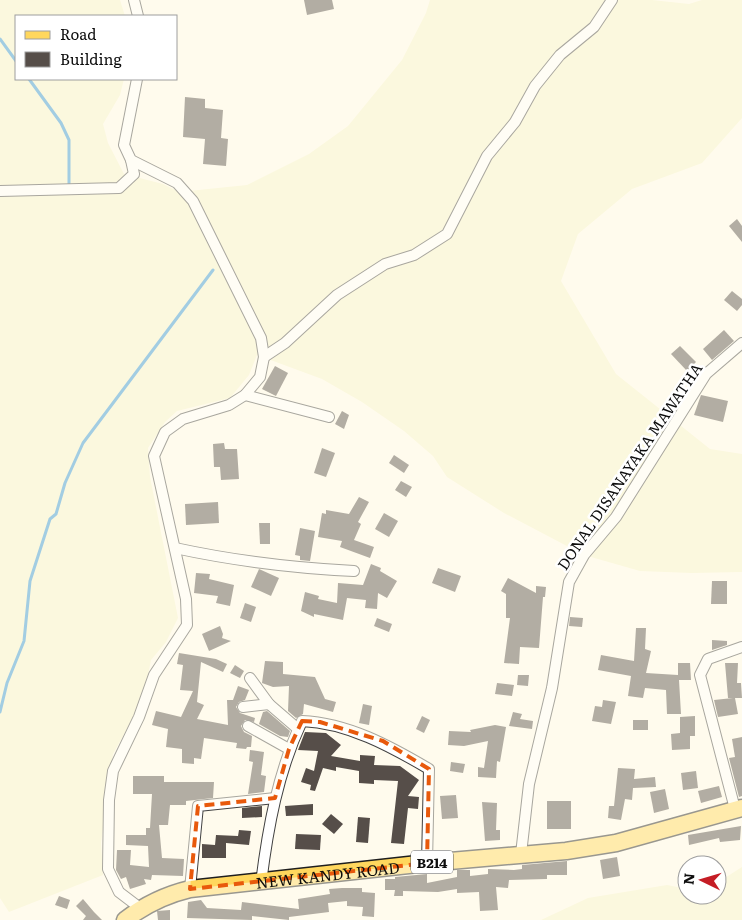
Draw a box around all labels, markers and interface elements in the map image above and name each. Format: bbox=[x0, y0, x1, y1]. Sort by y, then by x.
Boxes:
legend bbox=[15, 15, 178, 80]
text: Road bbox=[60, 22, 96, 45]
text: Building bbox=[60, 47, 122, 70]
street label: DONAL DISANAYAKA MAWATHA bbox=[551, 358, 707, 574]
road number: B214 bbox=[411, 850, 453, 874]
street label: NEW KANDY ROAD bbox=[255, 855, 401, 893]
north arrow bbox=[677, 855, 727, 905]
text: N bbox=[678, 872, 699, 886]

